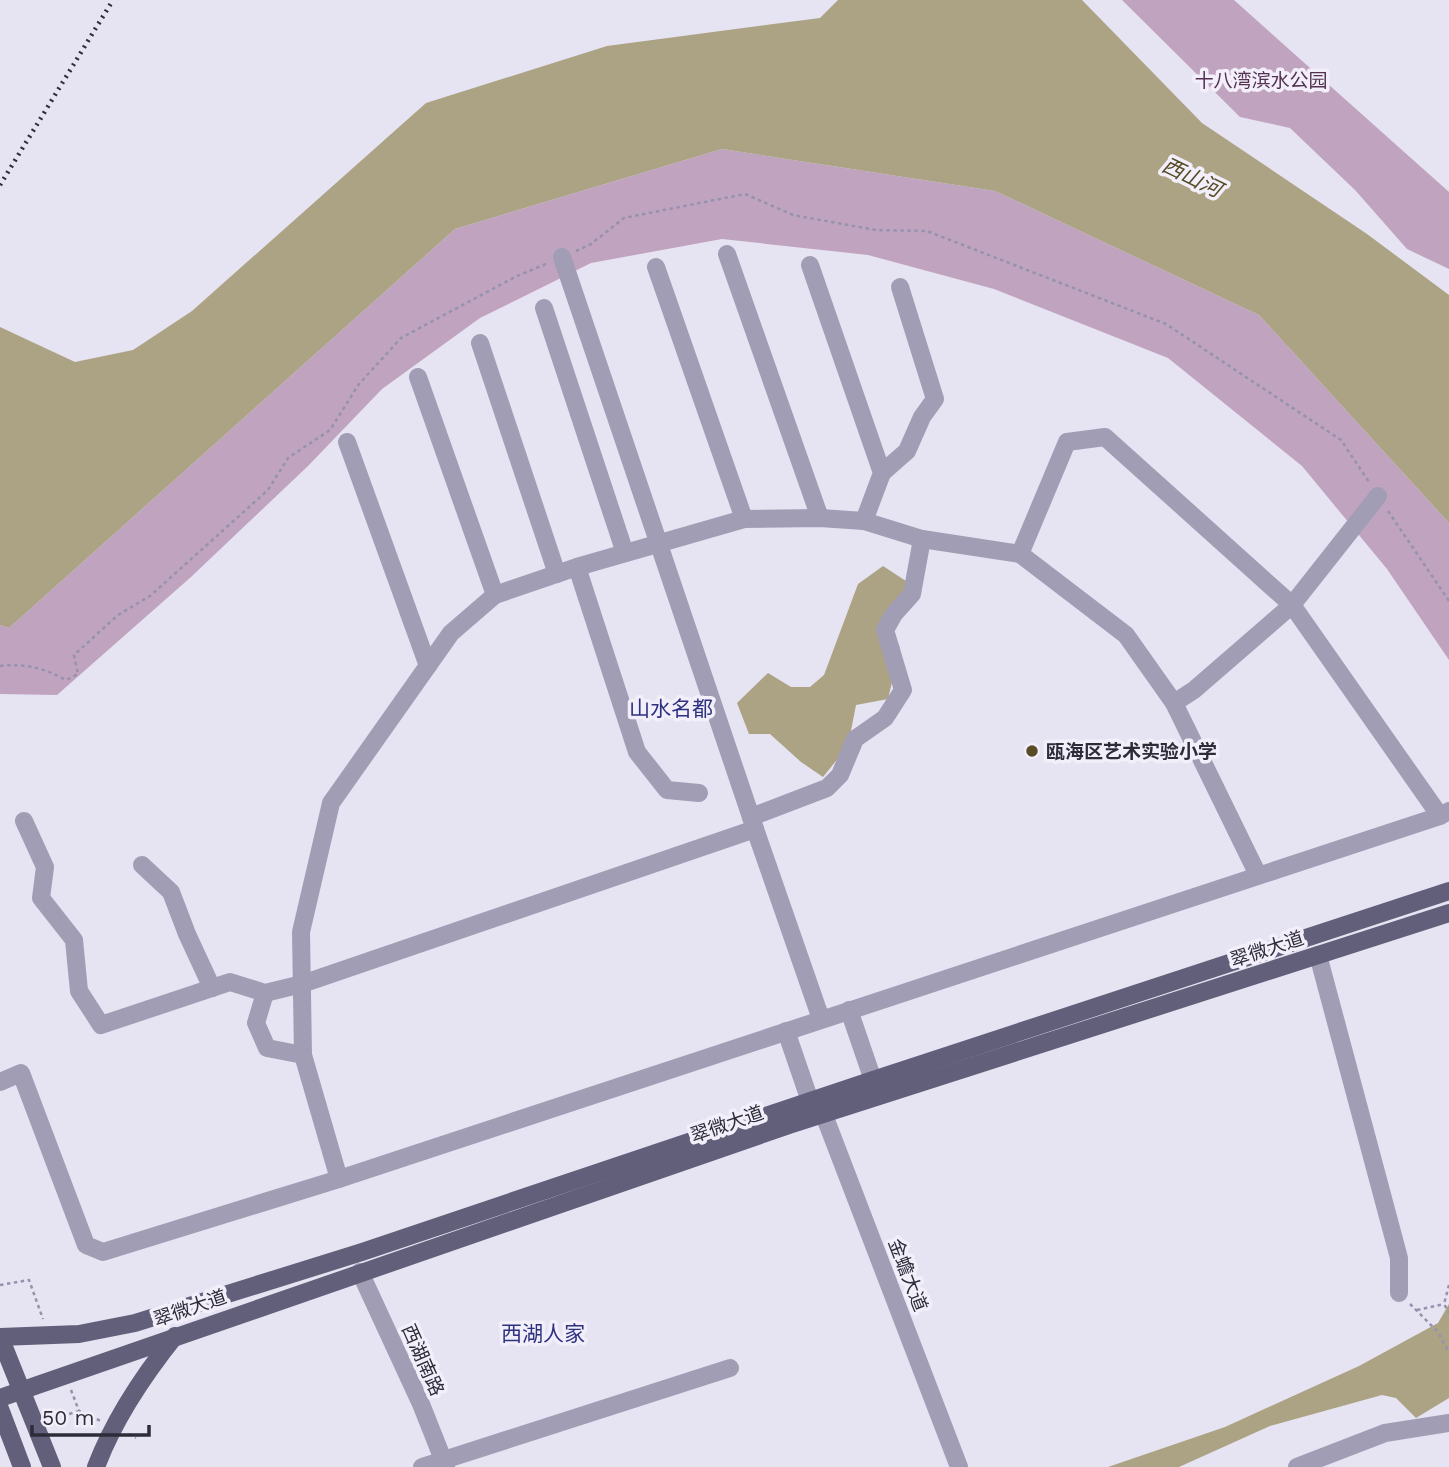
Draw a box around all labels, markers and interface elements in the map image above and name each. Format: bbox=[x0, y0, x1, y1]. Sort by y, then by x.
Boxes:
park label: 十八湾滨水公园 bbox=[1194, 69, 1328, 92]
water label: 西山河 bbox=[1158, 152, 1229, 204]
district label: 山水名都 bbox=[629, 696, 713, 721]
place label: 瓯海区艺术实验小学 bbox=[1046, 740, 1217, 763]
marker: 瓯海区艺术实验小学 bbox=[1024, 743, 1040, 759]
street label: 翠微大道 bbox=[1227, 926, 1307, 972]
street label: 翠微大道 bbox=[687, 1101, 767, 1147]
street label: 金蟾大道 bbox=[884, 1235, 932, 1315]
street label: 翠微大道 bbox=[150, 1285, 230, 1331]
street label: 西湖南路 bbox=[397, 1321, 449, 1399]
district label: 西湖人家 bbox=[501, 1321, 585, 1346]
scale bar bbox=[32, 1394, 149, 1438]
text: 50 m bbox=[42, 1405, 94, 1430]

